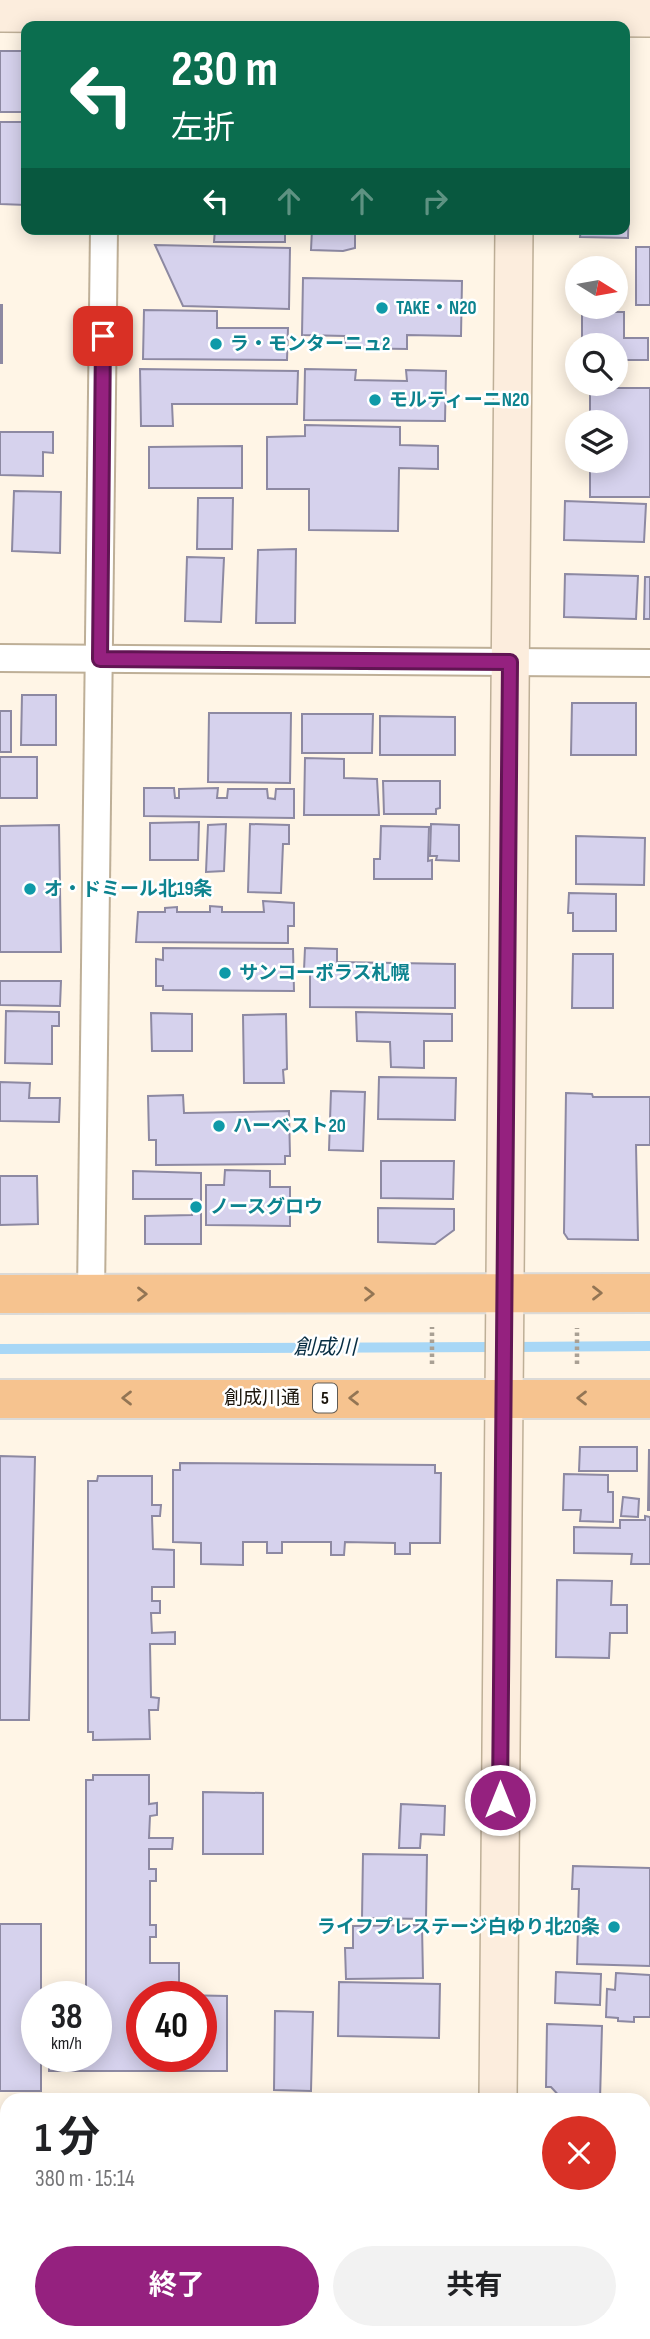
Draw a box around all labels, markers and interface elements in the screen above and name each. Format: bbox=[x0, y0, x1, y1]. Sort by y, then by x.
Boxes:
text: 230 m bbox=[171, 41, 278, 100]
icon: left bbox=[56, 49, 147, 140]
text: 左折 bbox=[171, 109, 235, 148]
icon: left bbox=[197, 182, 235, 220]
icon: ahead bbox=[270, 182, 308, 220]
icon: ahead bbox=[343, 182, 381, 220]
icon: right bbox=[416, 182, 454, 220]
north arrow bbox=[565, 256, 628, 318]
map controls bbox=[565, 256, 628, 473]
place label: TAKE・N20 bbox=[396, 297, 477, 320]
marker: TAKE・N20 bbox=[374, 300, 390, 316]
pin bbox=[73, 306, 133, 366]
icon: arrive bbox=[84, 317, 122, 355]
place label: ラ・モンターニュ2 bbox=[230, 333, 390, 356]
button: search bbox=[565, 333, 628, 396]
marker: ラ・モンターニュ2 bbox=[208, 336, 224, 352]
place label: モルティーニN20 bbox=[389, 389, 529, 412]
marker: モルティーニN20 bbox=[367, 392, 383, 408]
button: layers bbox=[565, 410, 628, 473]
place label: オ・ドミール北19条 bbox=[44, 878, 212, 901]
marker: オ・ドミール北19条 bbox=[22, 881, 38, 897]
place label: サンコーポラス札幌 bbox=[239, 962, 410, 985]
marker: サンコーポラス札幌 bbox=[217, 965, 233, 981]
place label: ハーベスト20 bbox=[233, 1115, 346, 1138]
marker: ハーベスト20 bbox=[211, 1118, 227, 1134]
place label: ノースグロウ bbox=[210, 1196, 323, 1219]
marker: ノースグロウ bbox=[188, 1199, 204, 1215]
one-way arrow bbox=[592, 1285, 602, 1301]
one-way arrow bbox=[137, 1286, 147, 1302]
one-way arrow bbox=[364, 1286, 375, 1301]
water label: 創成川 bbox=[294, 1335, 358, 1360]
road number: 5 bbox=[313, 1384, 337, 1413]
street label: 創成川通 bbox=[224, 1387, 300, 1410]
one-way arrow bbox=[121, 1390, 132, 1406]
one-way arrow bbox=[349, 1390, 359, 1406]
one-way arrow bbox=[576, 1390, 587, 1406]
position arrow bbox=[463, 1763, 537, 1837]
place label: ライフプレステージ白ゆり北20条 bbox=[317, 1916, 600, 1939]
marker: ライフプレステージ白ゆり北20条 bbox=[606, 1919, 622, 1935]
speed limit sign: 40 bbox=[126, 1981, 217, 2072]
text: 38 bbox=[50, 1996, 83, 2039]
text: km/h bbox=[51, 2033, 82, 2054]
text: 1 分 bbox=[35, 2113, 100, 2164]
button: close bbox=[542, 2116, 616, 2190]
text: 380 m · 15:14 bbox=[35, 2165, 135, 2193]
button: 終了 bbox=[35, 2246, 319, 2326]
button: 共有 bbox=[333, 2246, 616, 2326]

